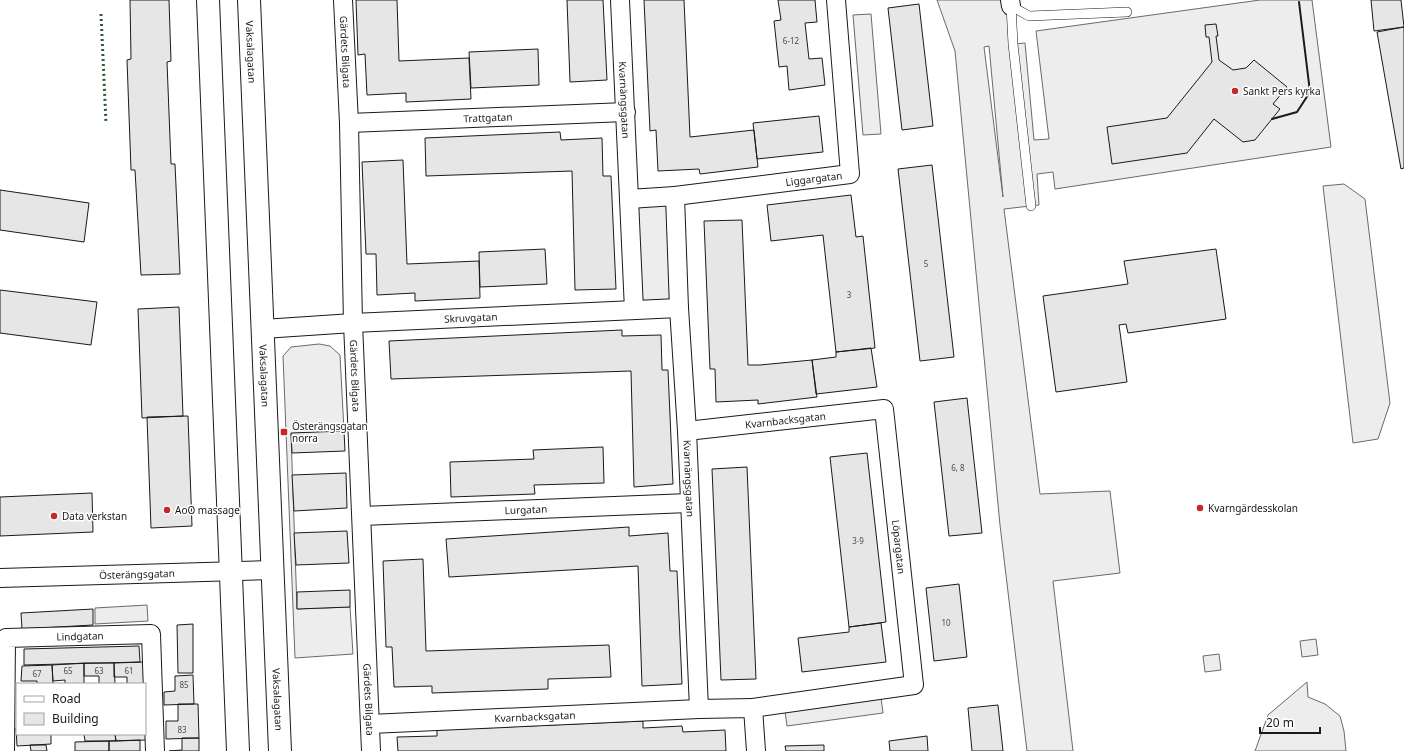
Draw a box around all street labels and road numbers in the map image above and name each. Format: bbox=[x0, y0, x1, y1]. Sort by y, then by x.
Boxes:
street label: Gärdets Bilgata bbox=[337, 15, 354, 88]
street label: Vaksalagatan bbox=[243, 20, 259, 84]
street label: Kvarnängsgatan bbox=[616, 61, 633, 139]
street label: Trattgatan bbox=[463, 110, 513, 125]
street label: Liggargatan bbox=[785, 168, 843, 189]
street label: Skruvgatan bbox=[444, 309, 498, 326]
street label: Gärdets Bilgata bbox=[347, 339, 364, 412]
street label: Vaksalagatan bbox=[256, 344, 273, 407]
street label: Kvarnbacksgatan bbox=[744, 409, 827, 431]
street label: Kvarnängsgatan bbox=[680, 439, 698, 517]
street label: Lurgatan bbox=[504, 502, 547, 517]
street label: Löpargatan bbox=[889, 519, 909, 575]
street label: Österängsgatan bbox=[99, 566, 175, 582]
street label: Lindgatan bbox=[56, 628, 104, 644]
street label: Gärdets Bilgata bbox=[360, 663, 377, 736]
street label: Vaksalagatan bbox=[270, 668, 286, 731]
street label: Kvarnbacksgatan bbox=[494, 708, 576, 725]

